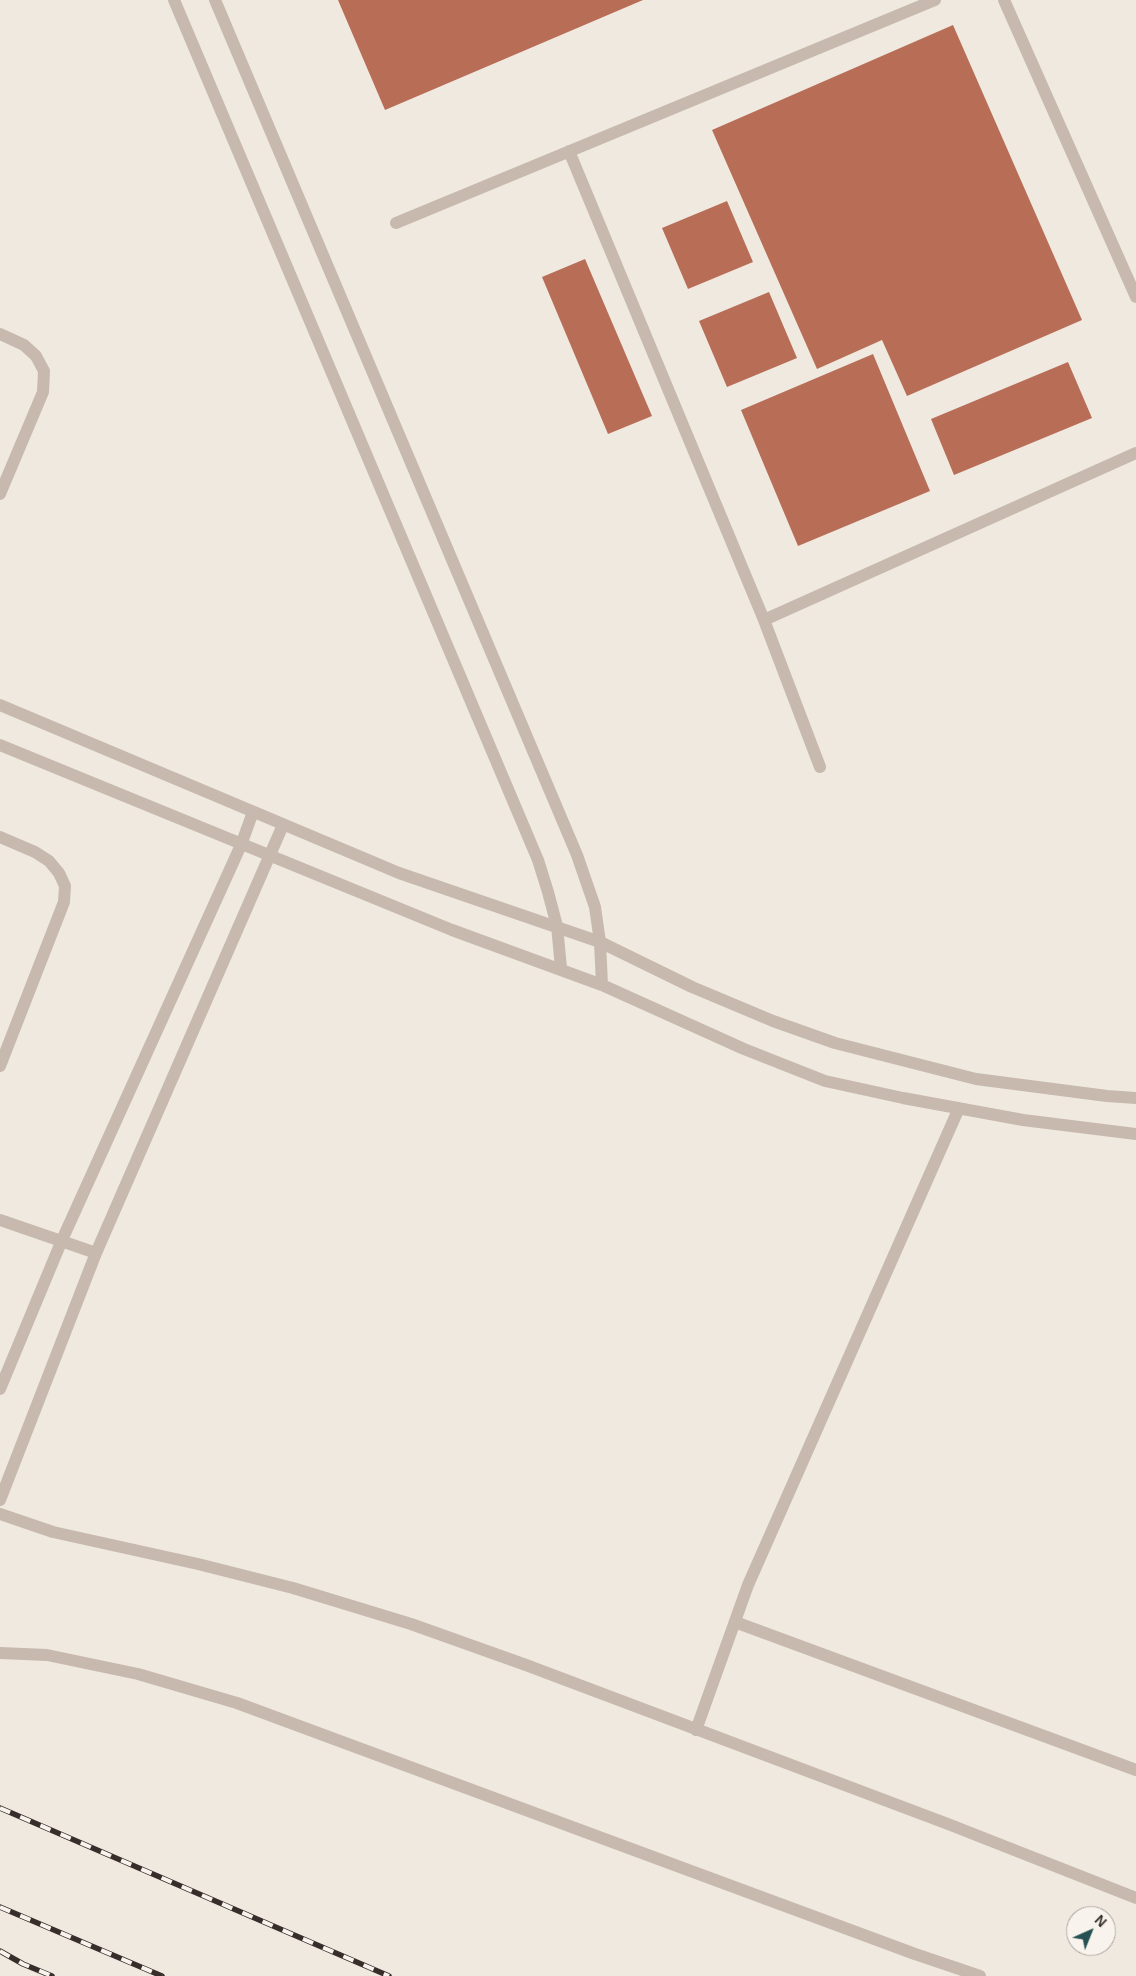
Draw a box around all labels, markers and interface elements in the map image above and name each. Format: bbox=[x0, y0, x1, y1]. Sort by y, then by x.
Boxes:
north arrow bbox=[1066, 1906, 1116, 1956]
text: N bbox=[1092, 1912, 1110, 1930]

